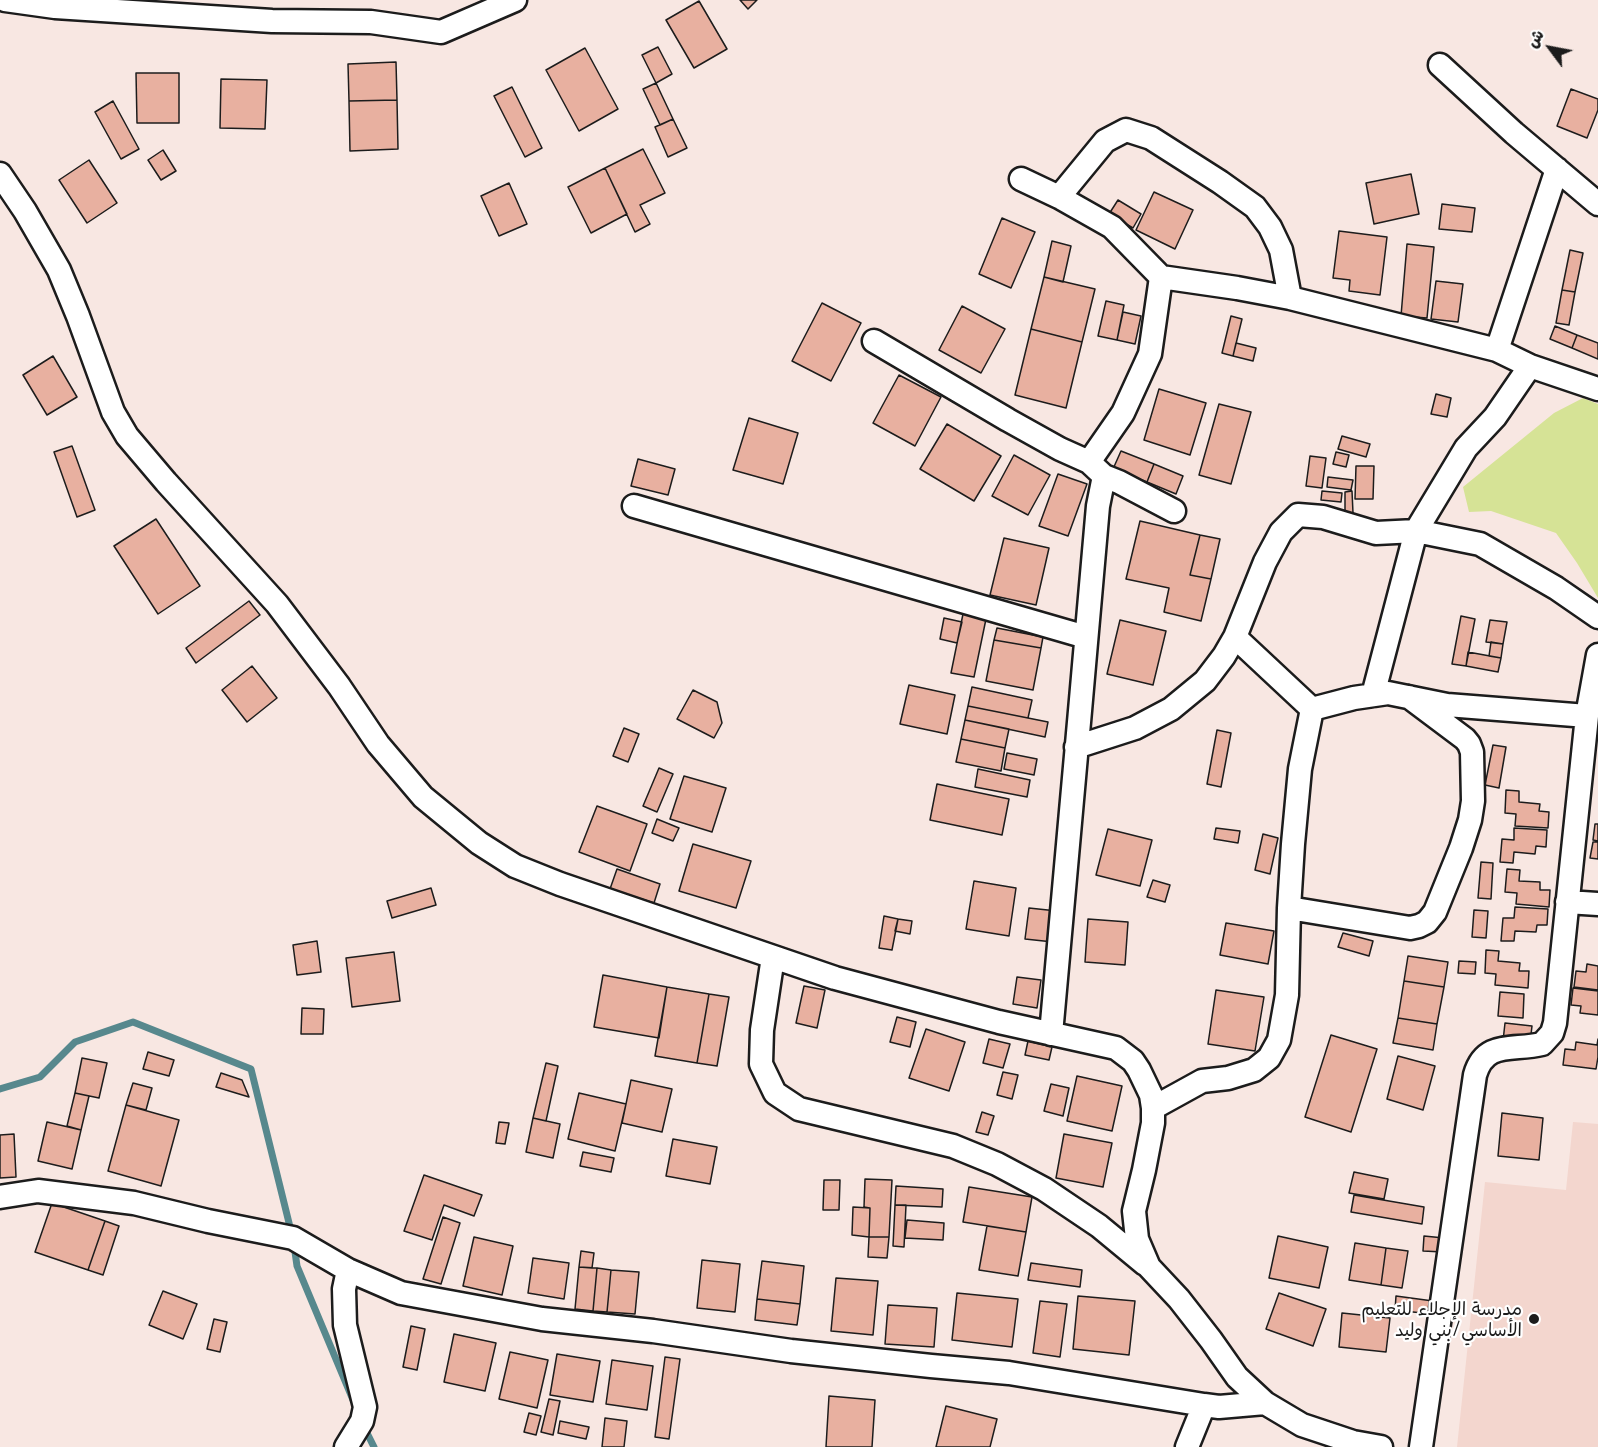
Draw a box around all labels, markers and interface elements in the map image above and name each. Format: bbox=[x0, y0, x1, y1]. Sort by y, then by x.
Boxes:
north arrow bbox=[1520, 18, 1580, 78]
text: ش bbox=[1521, 25, 1548, 51]
place label: مدرسة الإجلاء للتعليم الأساسي/بني وليد bbox=[1361, 1298, 1522, 1340]
marker: مدرسة الإجلاء للتعليم الأساسي/بني وليد bbox=[1527, 1312, 1541, 1326]

